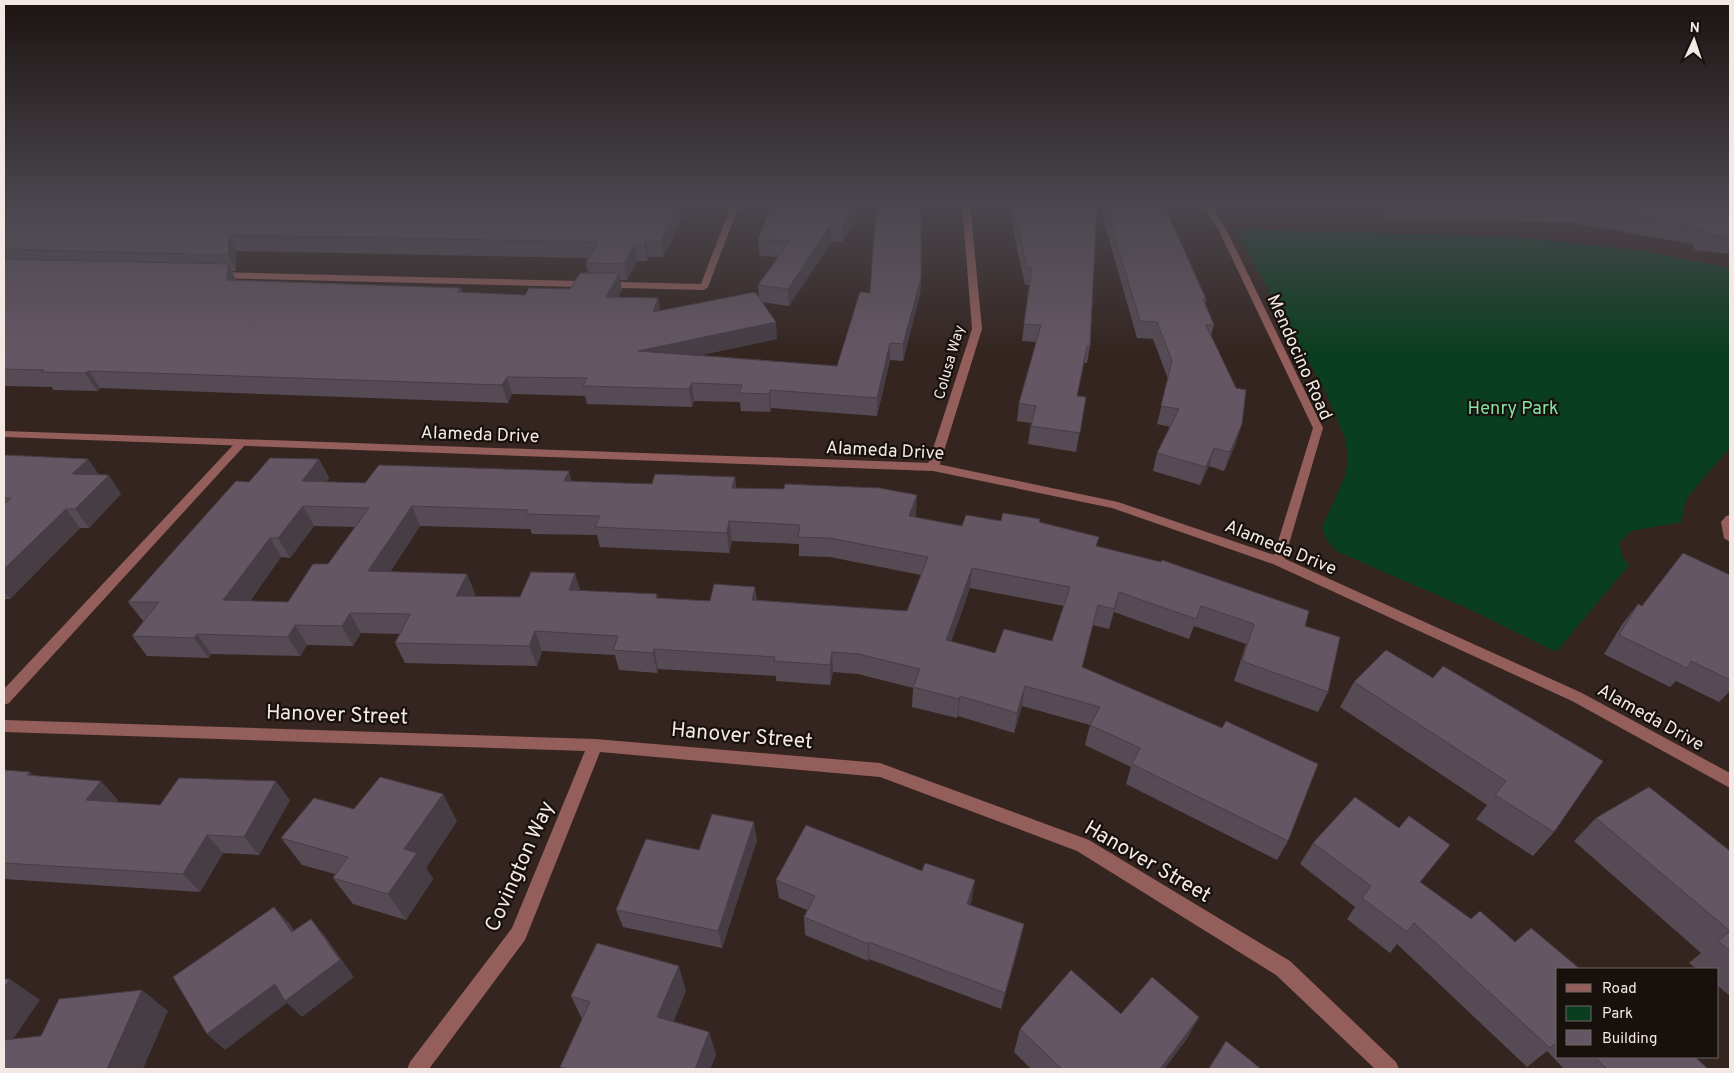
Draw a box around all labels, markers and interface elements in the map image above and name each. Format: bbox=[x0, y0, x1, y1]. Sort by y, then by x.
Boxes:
north arrow bbox=[1669, 15, 1719, 65]
text: N bbox=[1689, 20, 1700, 37]
street label: Mendocino Road bbox=[1261, 291, 1337, 424]
street label: Colusa Way bbox=[931, 323, 970, 402]
park label: Henry Park bbox=[1468, 398, 1558, 421]
street label: Alameda Drive bbox=[420, 422, 540, 449]
street label: Alameda Drive bbox=[825, 437, 945, 466]
street label: Alameda Drive bbox=[1221, 516, 1340, 581]
street label: Alameda Drive bbox=[1593, 679, 1708, 757]
street label: Hanover Street bbox=[265, 700, 408, 731]
street label: Hanover Street bbox=[670, 717, 814, 756]
street label: Covington Way bbox=[480, 797, 561, 936]
street label: Hanover Street bbox=[1079, 815, 1216, 910]
legend bbox=[1556, 968, 1719, 1058]
text: Road bbox=[1602, 980, 1637, 999]
text: Park bbox=[1602, 1005, 1633, 1024]
text: Building bbox=[1602, 1030, 1657, 1049]

